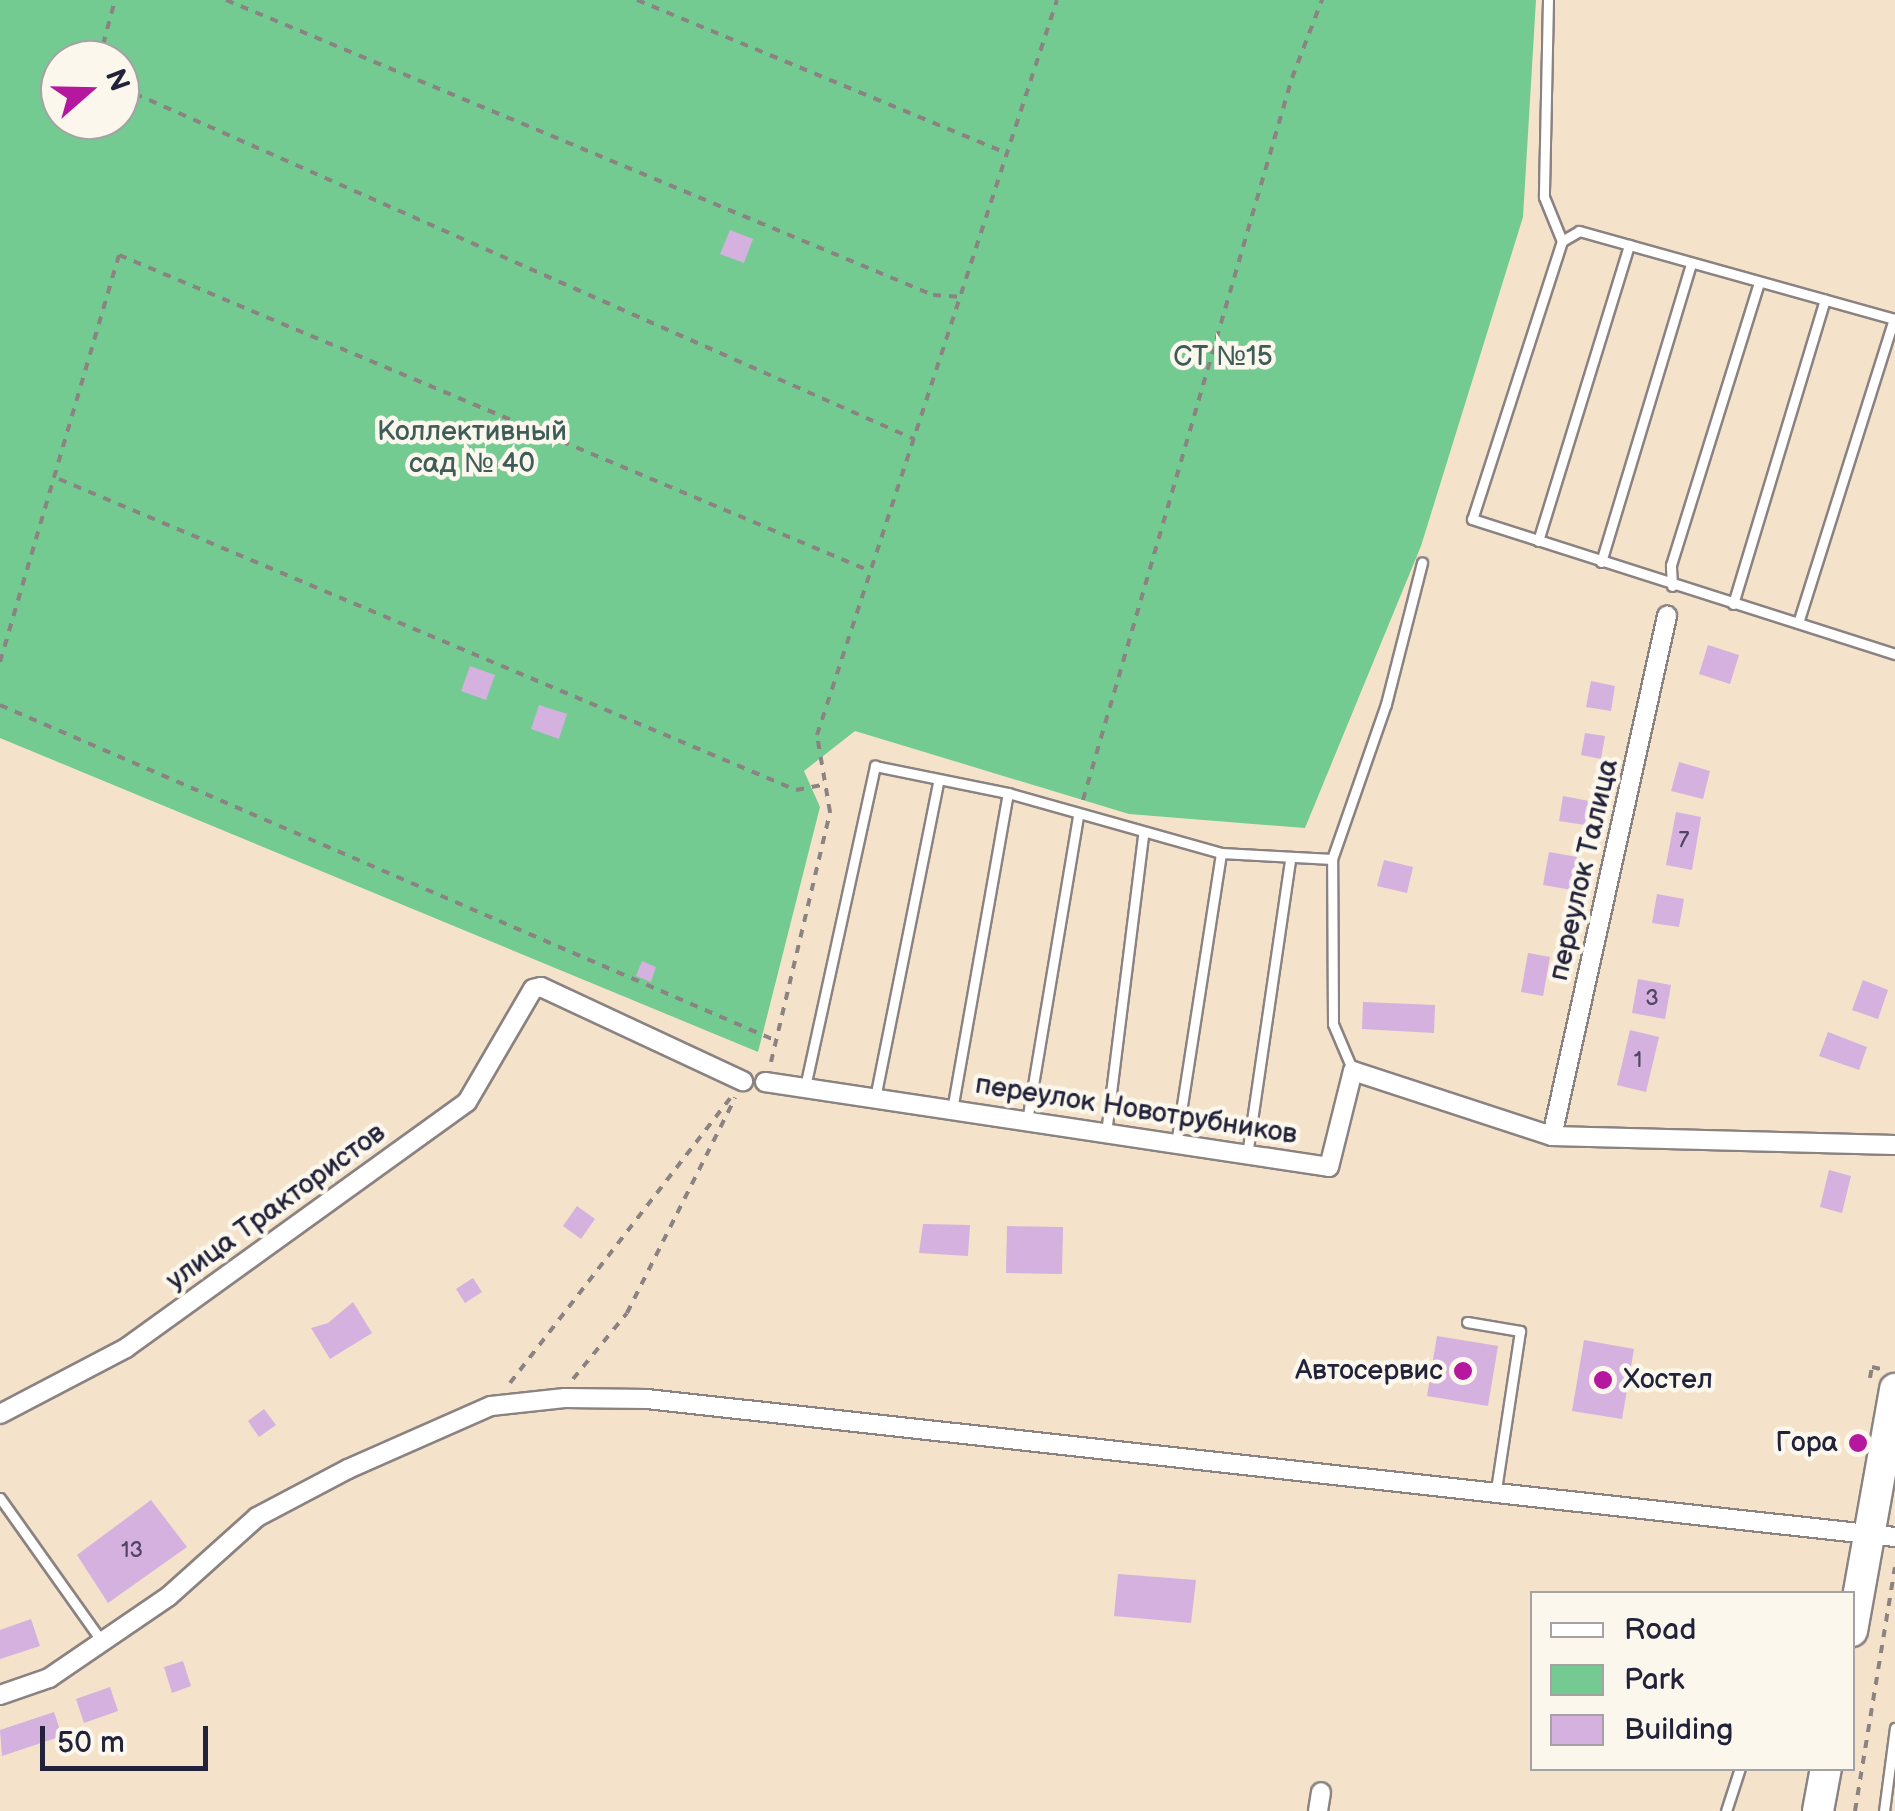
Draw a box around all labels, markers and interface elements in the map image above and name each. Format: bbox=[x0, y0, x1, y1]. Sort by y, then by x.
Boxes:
north arrow bbox=[40, 40, 140, 140]
text: N bbox=[98, 65, 136, 96]
park label: СТ №15 bbox=[1173, 340, 1273, 374]
park label: Коллективный сад № 40 bbox=[377, 415, 567, 481]
street label: переулок Талица bbox=[1542, 756, 1626, 984]
house number: 7 bbox=[1679, 828, 1689, 854]
house number: 3 bbox=[1645, 986, 1659, 1012]
house number: 1 bbox=[1634, 1048, 1642, 1074]
street label: переулок Новотрубников bbox=[973, 1068, 1299, 1152]
street label: улица Трактористов bbox=[160, 1116, 392, 1298]
place label: Автосервис bbox=[1295, 1354, 1443, 1388]
marker: Автосервис bbox=[1452, 1360, 1474, 1382]
place label: Хостел bbox=[1623, 1363, 1713, 1397]
marker: Хостел bbox=[1592, 1369, 1614, 1391]
place label: Гора bbox=[1776, 1426, 1838, 1460]
marker: Гора bbox=[1847, 1432, 1869, 1454]
house number: 13 bbox=[121, 1538, 143, 1564]
legend bbox=[1530, 1591, 1855, 1771]
text: Road bbox=[1624, 1612, 1697, 1648]
text: Park bbox=[1624, 1662, 1684, 1698]
scale bar bbox=[45, 1706, 212, 1768]
text: Building bbox=[1624, 1712, 1733, 1748]
text: 50 m bbox=[57, 1725, 125, 1761]

